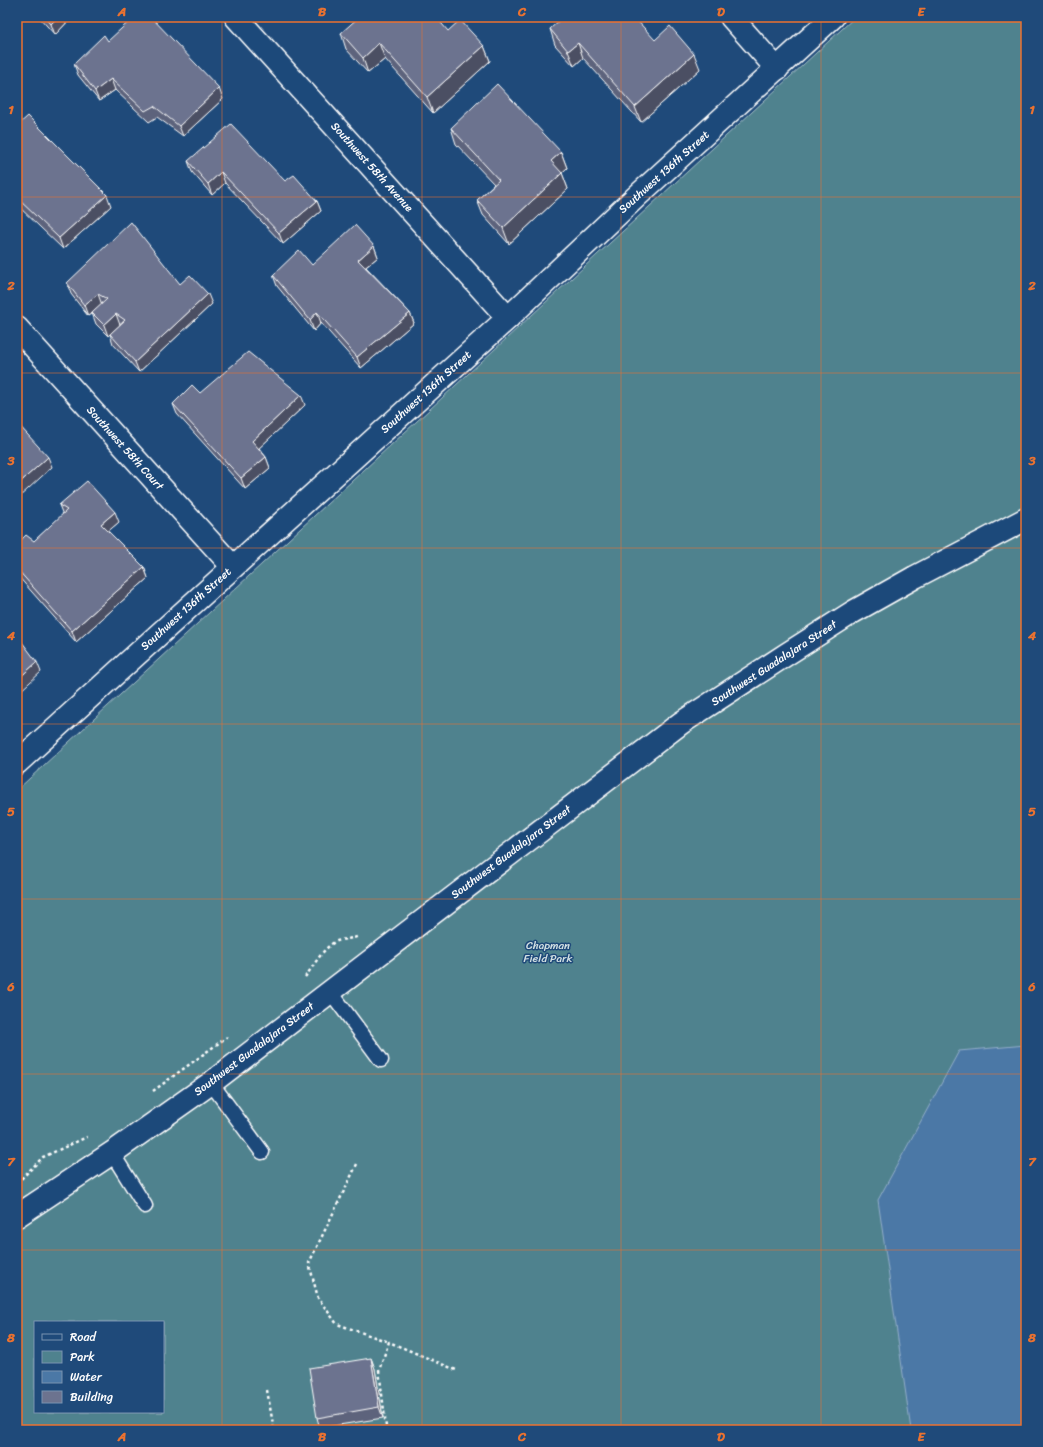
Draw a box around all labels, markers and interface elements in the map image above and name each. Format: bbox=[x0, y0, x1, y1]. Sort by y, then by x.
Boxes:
text: A bbox=[117, 0, 126, 23]
text: B bbox=[318, 0, 327, 23]
text: C bbox=[517, 0, 527, 23]
text: D bbox=[717, 0, 725, 23]
text: E bbox=[917, 0, 926, 23]
text: 1 bbox=[8, 98, 14, 121]
text: 1 bbox=[1029, 98, 1035, 121]
street label: Southwest 58th Avenue bbox=[326, 117, 418, 217]
street label: Southwest 136th Street bbox=[614, 126, 714, 218]
text: 2 bbox=[6, 274, 15, 297]
text: 2 bbox=[1027, 274, 1036, 297]
street label: Southwest 136th Street bbox=[376, 346, 476, 438]
street label: Southwest 58th Court bbox=[82, 401, 169, 495]
text: 3 bbox=[6, 449, 15, 472]
text: 3 bbox=[1027, 449, 1036, 472]
street label: Southwest 136th Street bbox=[136, 563, 236, 655]
street label: Southwest Guadalajara Street bbox=[707, 615, 841, 711]
text: 4 bbox=[6, 624, 16, 647]
text: 4 bbox=[1027, 624, 1037, 647]
text: 5 bbox=[7, 800, 15, 823]
street label: Southwest Guadalajara Street bbox=[447, 800, 576, 904]
text: 5 bbox=[1028, 800, 1036, 823]
park label: Chapman Field Park bbox=[524, 936, 573, 968]
text: 6 bbox=[6, 975, 15, 998]
text: 6 bbox=[1027, 975, 1036, 998]
street label: Southwest Guadalajara Street bbox=[190, 997, 319, 1101]
text: 7 bbox=[7, 1150, 16, 1173]
text: 7 bbox=[1028, 1150, 1037, 1173]
legend bbox=[34, 1321, 164, 1413]
text: 8 bbox=[6, 1326, 15, 1349]
text: Road bbox=[70, 1326, 97, 1348]
text: 8 bbox=[1027, 1326, 1036, 1349]
text: Park bbox=[70, 1346, 95, 1368]
text: Water bbox=[70, 1366, 103, 1388]
text: Building bbox=[70, 1386, 113, 1408]
text: A bbox=[117, 1425, 126, 1447]
text: B bbox=[318, 1425, 327, 1447]
text: C bbox=[517, 1425, 527, 1447]
text: D bbox=[717, 1425, 725, 1447]
text: E bbox=[917, 1425, 926, 1447]

